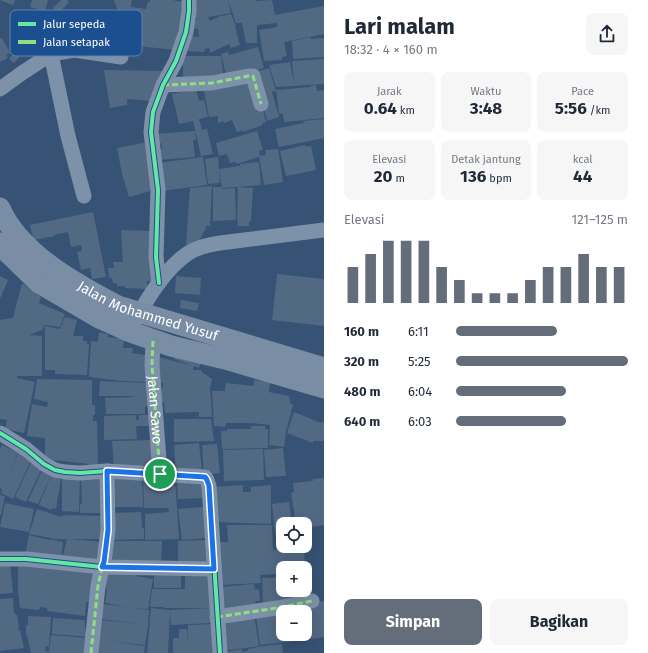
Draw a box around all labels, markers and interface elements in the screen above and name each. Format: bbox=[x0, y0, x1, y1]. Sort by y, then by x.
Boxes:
legend bbox=[10, 10, 142, 56]
text: Lari malam bbox=[344, 13, 455, 40]
button: share bbox=[586, 13, 628, 55]
text: Jalur sepeda bbox=[43, 18, 105, 31]
text: Jalan setapak bbox=[43, 36, 110, 49]
text: 18:32 · 4 × 160 m bbox=[344, 42, 438, 57]
text: Jarak bbox=[377, 85, 402, 98]
text: Waktu bbox=[471, 85, 501, 98]
text: Pace bbox=[571, 85, 594, 98]
text: 0.64 bbox=[364, 98, 397, 119]
text: 3:48 bbox=[470, 98, 502, 119]
text: 5:56 bbox=[555, 98, 587, 119]
text: km bbox=[397, 104, 415, 117]
text: /km bbox=[587, 104, 611, 117]
text: Elevasi bbox=[372, 153, 406, 166]
text: Detak jantung bbox=[451, 153, 521, 166]
text: kcal bbox=[573, 153, 593, 166]
text: 20 bbox=[374, 166, 393, 187]
text: 136 bbox=[460, 166, 486, 187]
text: 44 bbox=[573, 166, 592, 187]
text: m bbox=[393, 172, 405, 185]
text: bpm bbox=[486, 172, 512, 185]
text: Elevasi bbox=[344, 212, 385, 227]
text: 121–125 m bbox=[572, 212, 628, 227]
street label: Jalan Mohammed Yusuf bbox=[74, 278, 221, 345]
text: 160 m bbox=[344, 324, 379, 339]
text: 6:11 bbox=[408, 324, 429, 339]
text: 320 m bbox=[344, 354, 379, 369]
text: 5:25 bbox=[408, 354, 431, 369]
street label: Jalan Sawo bbox=[144, 375, 166, 445]
text: 480 m bbox=[344, 384, 381, 399]
text: 6:04 bbox=[408, 384, 432, 399]
text: 640 m bbox=[344, 414, 380, 429]
text: 6:03 bbox=[408, 414, 432, 429]
pin bbox=[143, 457, 177, 491]
icon: arrive bbox=[149, 463, 171, 485]
map controls bbox=[276, 517, 312, 641]
button: locate bbox=[276, 517, 312, 553]
button: + bbox=[276, 561, 312, 597]
button: Simpan bbox=[344, 599, 482, 645]
button: Bagikan bbox=[490, 599, 628, 645]
button: − bbox=[276, 605, 312, 641]

